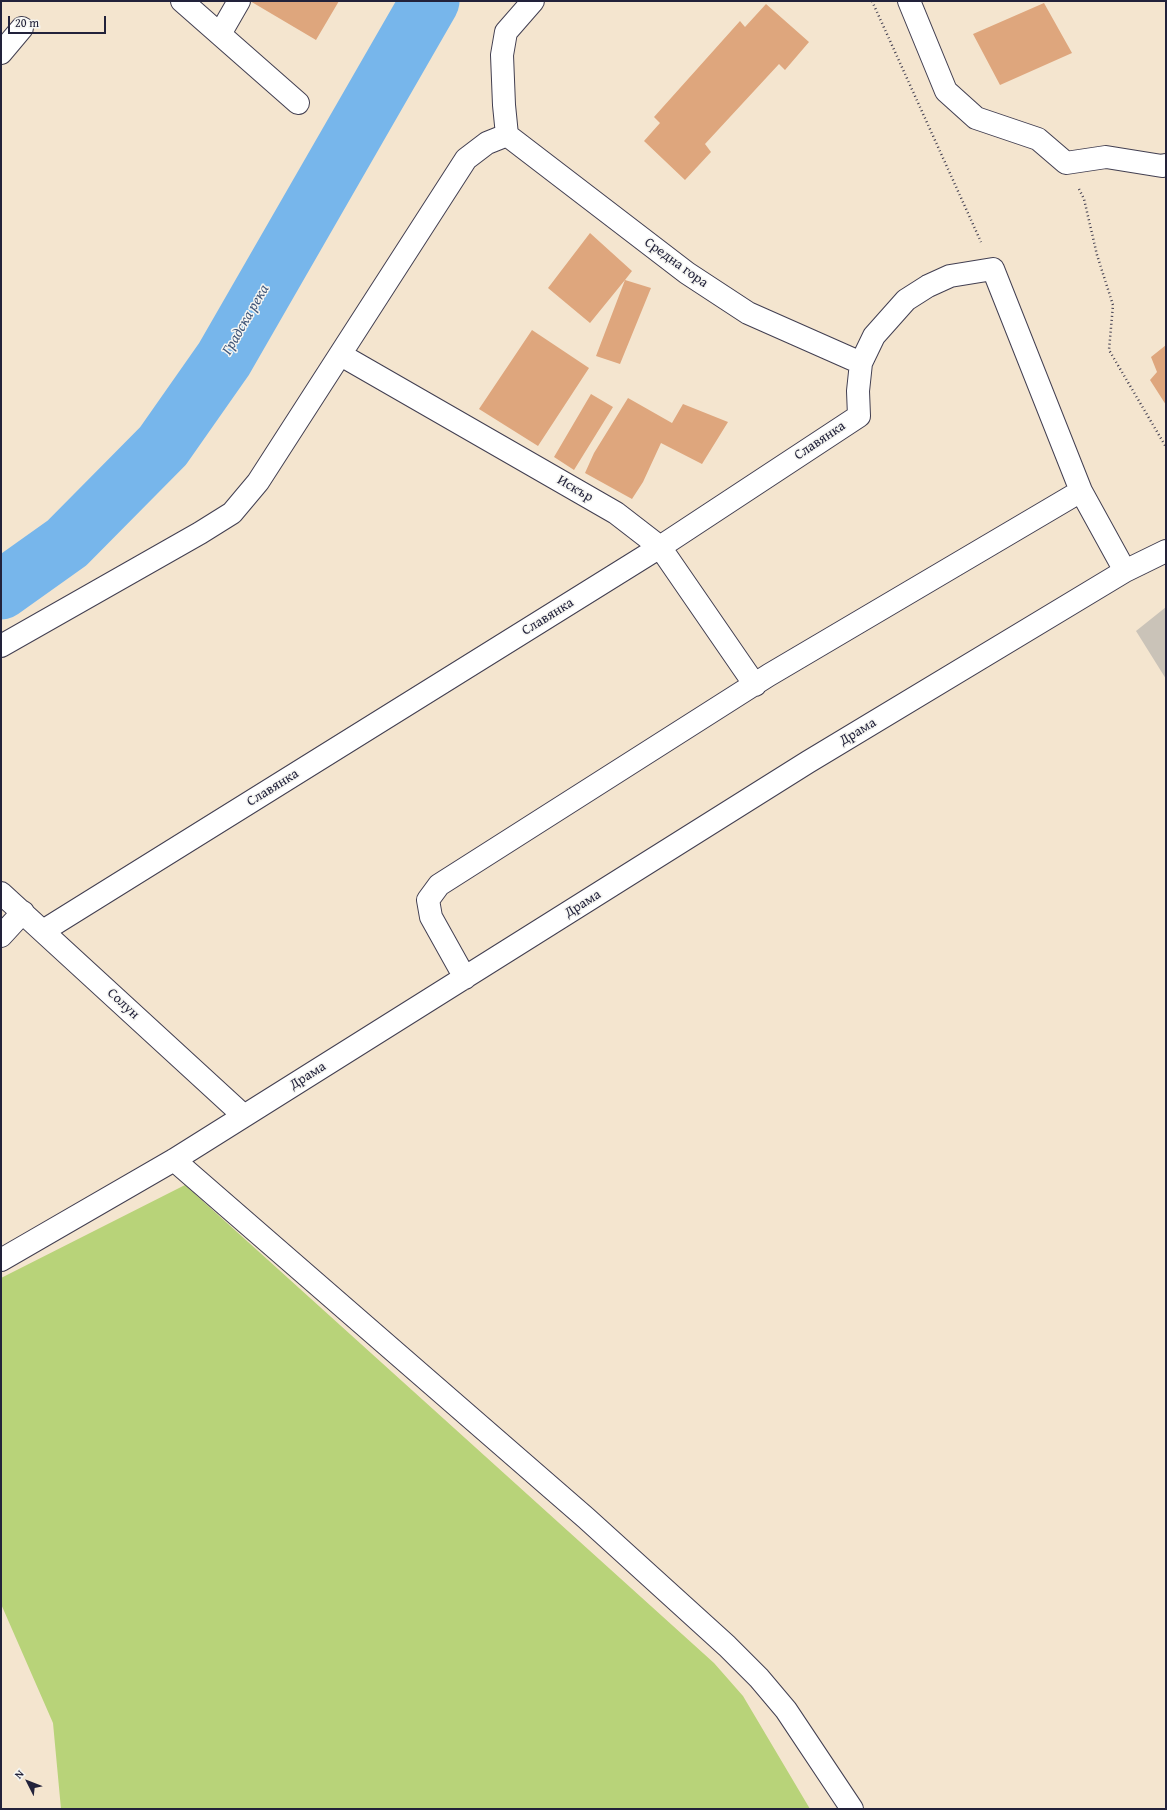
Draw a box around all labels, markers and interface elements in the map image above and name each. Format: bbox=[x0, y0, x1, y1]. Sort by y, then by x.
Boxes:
scale bar bbox=[10, 8, 108, 34]
text: 20 m bbox=[15, 14, 39, 31]
street label: Средна гора bbox=[641, 234, 711, 292]
water label: Градска река bbox=[219, 282, 273, 358]
street label: Славянка bbox=[791, 418, 849, 464]
street label: Искър bbox=[554, 472, 596, 506]
street label: Славянка bbox=[519, 595, 577, 639]
street label: Драма bbox=[837, 715, 879, 749]
street label: Славянка bbox=[244, 766, 302, 810]
street label: Драма bbox=[562, 886, 604, 922]
street label: Солун bbox=[103, 985, 143, 1023]
street label: Драма bbox=[287, 1058, 329, 1094]
north arrow bbox=[8, 1762, 48, 1802]
text: N bbox=[11, 1766, 27, 1782]

